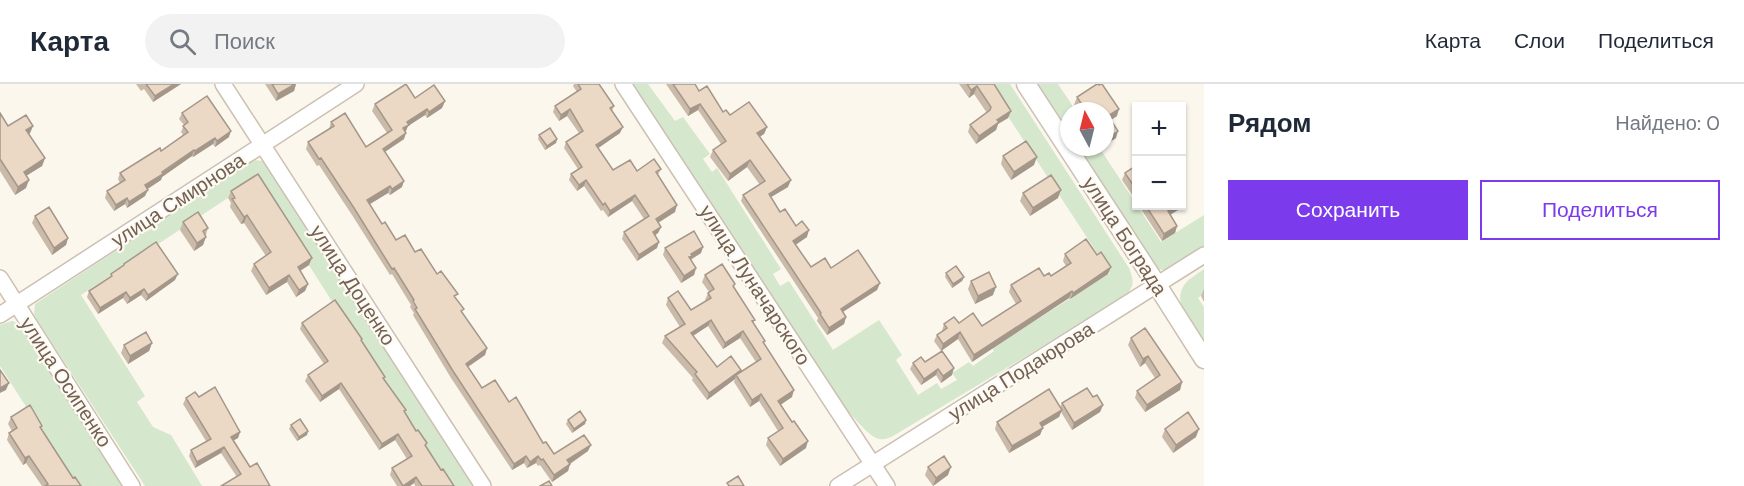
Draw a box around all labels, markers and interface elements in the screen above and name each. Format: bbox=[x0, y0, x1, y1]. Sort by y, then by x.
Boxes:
search box bbox=[145, 14, 565, 68]
text: Карта bbox=[30, 23, 109, 60]
icon: search bbox=[166, 25, 199, 58]
text: Поиск bbox=[214, 27, 275, 56]
text: Карта bbox=[1425, 27, 1481, 55]
text: Слои bbox=[1514, 27, 1565, 55]
text: Поделиться bbox=[1598, 27, 1714, 55]
north arrow bbox=[1060, 102, 1114, 156]
map controls bbox=[1132, 102, 1186, 210]
button: + bbox=[1132, 102, 1186, 156]
text: Рядом bbox=[1228, 106, 1311, 140]
text: Найдено: 0 bbox=[1615, 110, 1720, 136]
street label: улица Смирнова bbox=[106, 147, 251, 253]
button: − bbox=[1132, 156, 1186, 210]
street label: улица Бограда bbox=[1077, 172, 1174, 301]
button: Сохранить bbox=[1228, 180, 1468, 240]
button: Поделиться bbox=[1480, 180, 1720, 240]
street label: улица Луначарского bbox=[693, 200, 817, 370]
street label: улица Доценко bbox=[304, 220, 402, 350]
street label: улица Осипенко bbox=[14, 312, 118, 452]
street label: улица Подаюрова bbox=[943, 315, 1099, 426]

